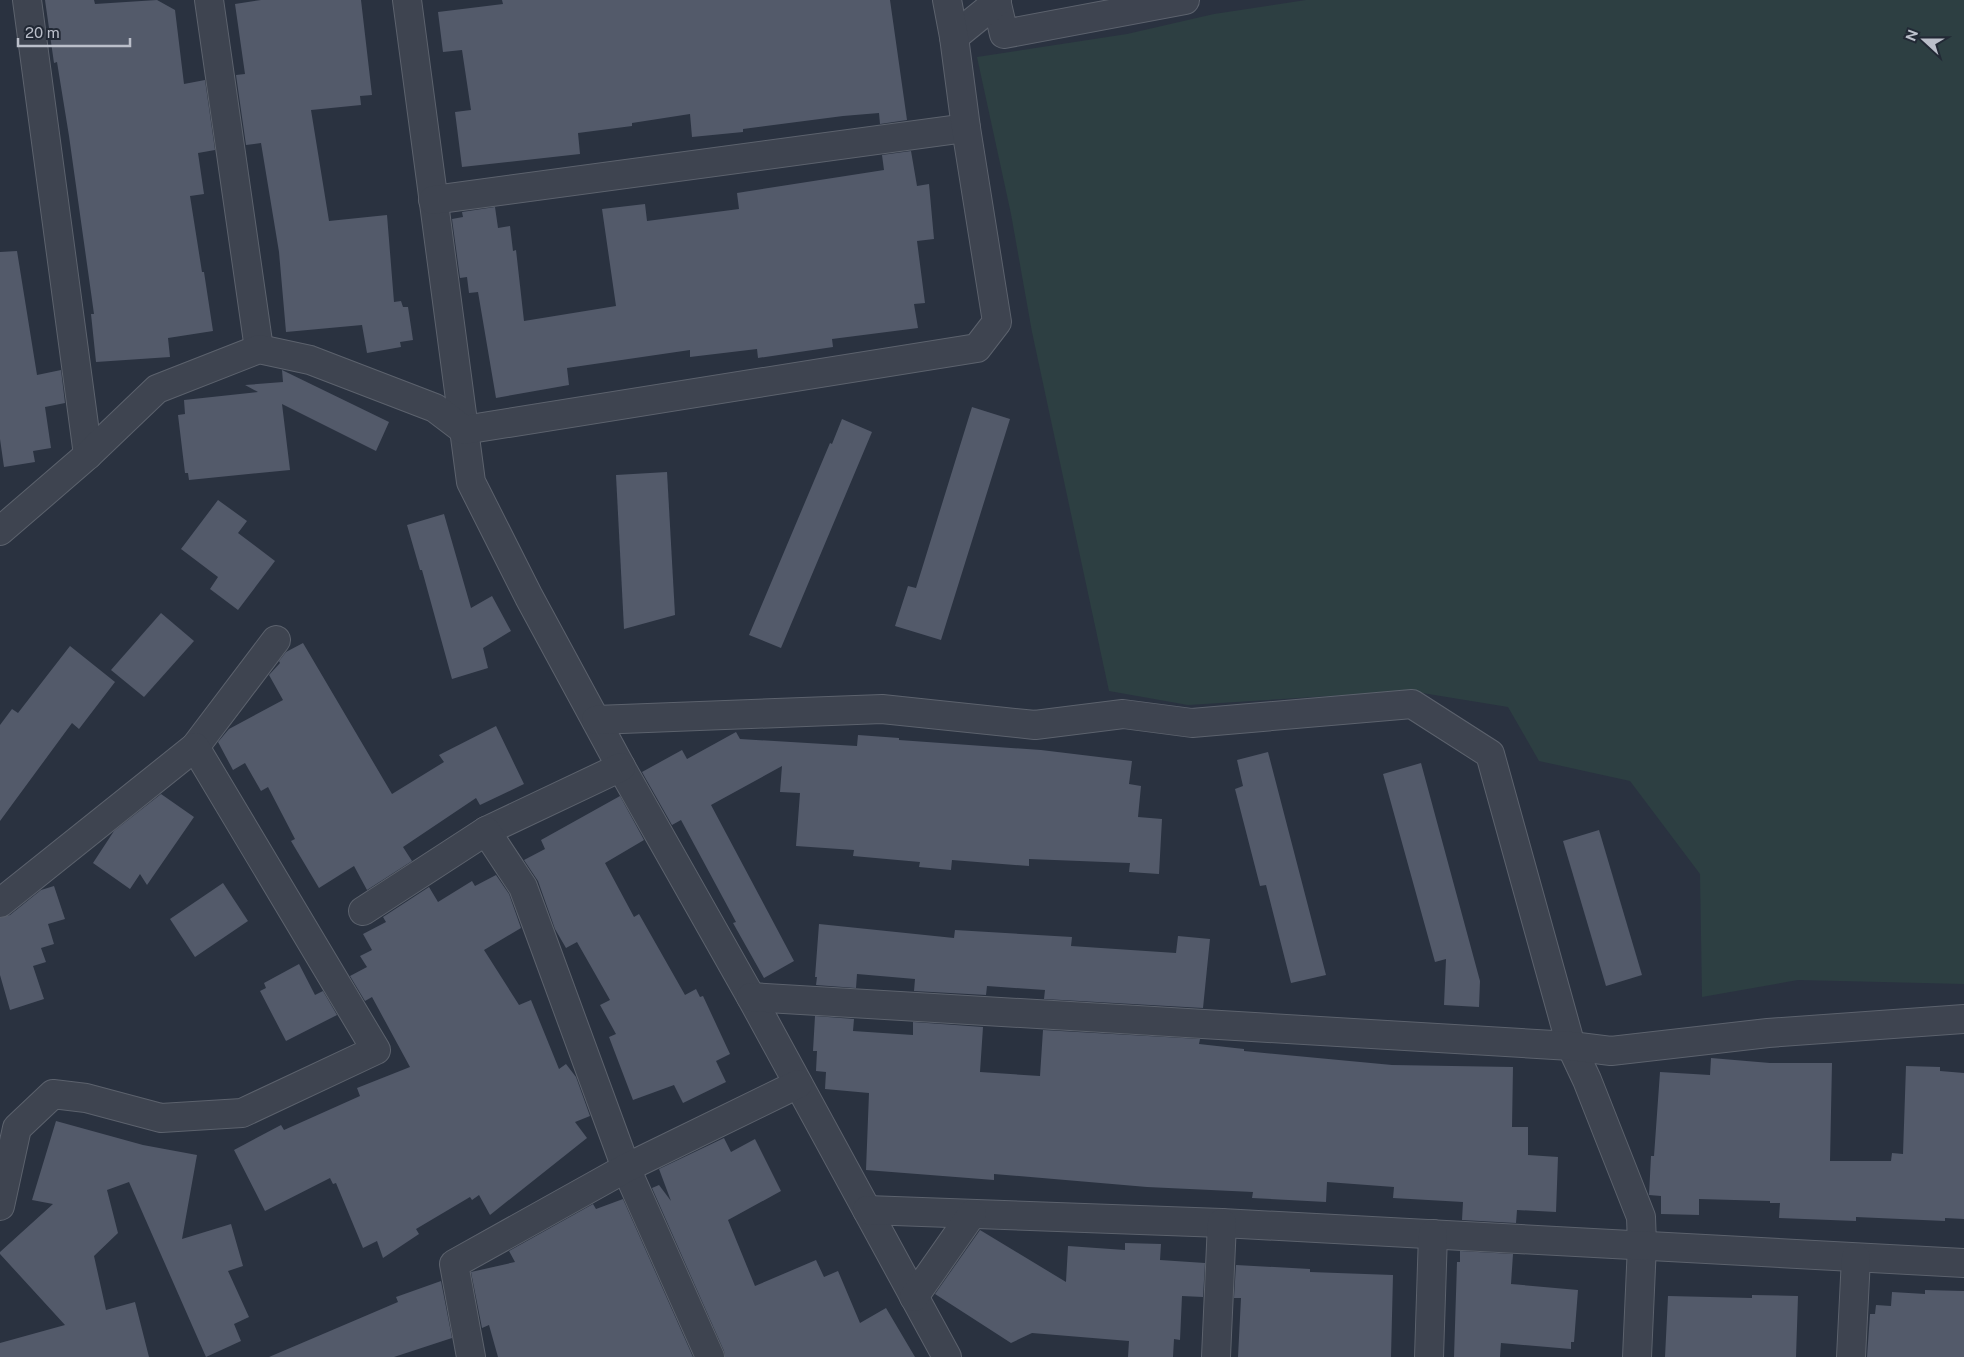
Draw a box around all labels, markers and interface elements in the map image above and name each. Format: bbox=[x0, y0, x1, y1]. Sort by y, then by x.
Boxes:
scale bar bbox=[18, 15, 130, 47]
north arrow bbox=[1899, 15, 1949, 65]
text: 20 m bbox=[25, 24, 60, 41]
text: N bbox=[1902, 27, 1921, 43]

